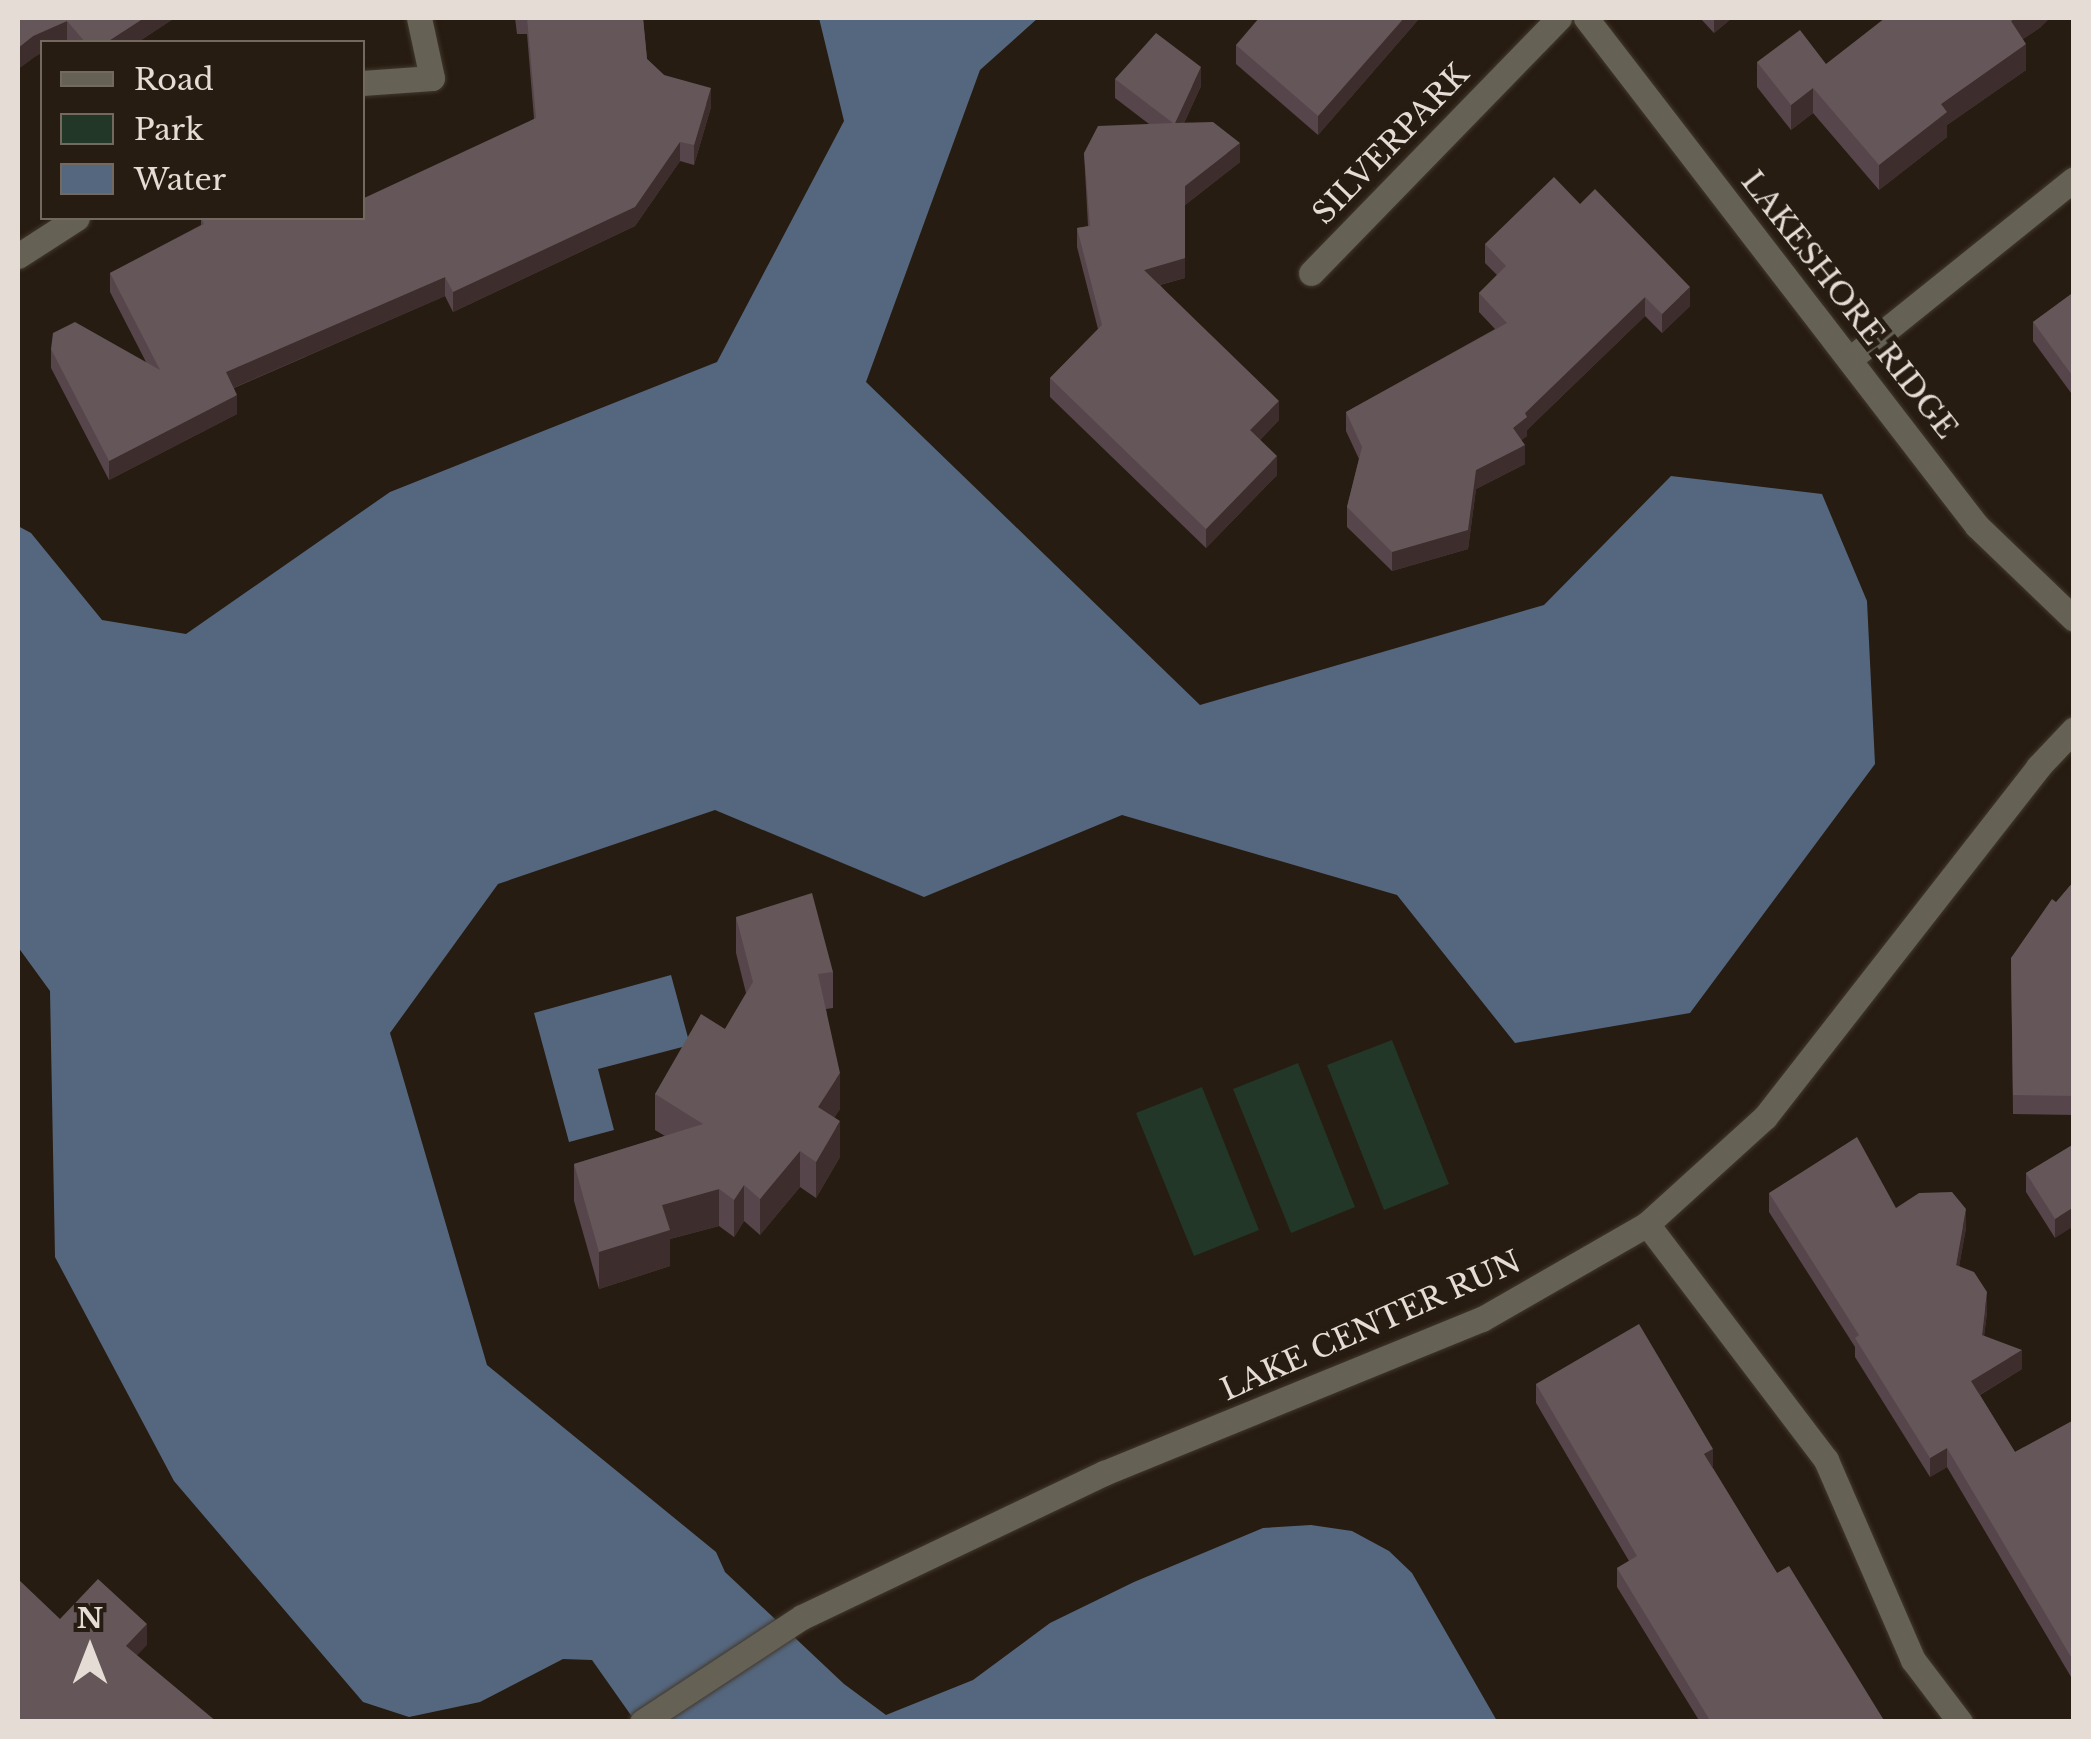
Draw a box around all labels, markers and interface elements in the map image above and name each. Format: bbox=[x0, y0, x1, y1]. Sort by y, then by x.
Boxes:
legend bbox=[40, 40, 365, 220]
street label: SILVERPARK bbox=[1306, 56, 1476, 232]
text: Road bbox=[134, 61, 214, 98]
text: Park bbox=[134, 111, 204, 148]
text: Water bbox=[134, 161, 226, 198]
street label: LAKESHORE RIDGE bbox=[1733, 164, 1965, 446]
street label: LAKE CENTER RUN bbox=[1215, 1243, 1527, 1409]
north arrow bbox=[40, 1599, 140, 1699]
text: N bbox=[77, 1601, 103, 1636]

